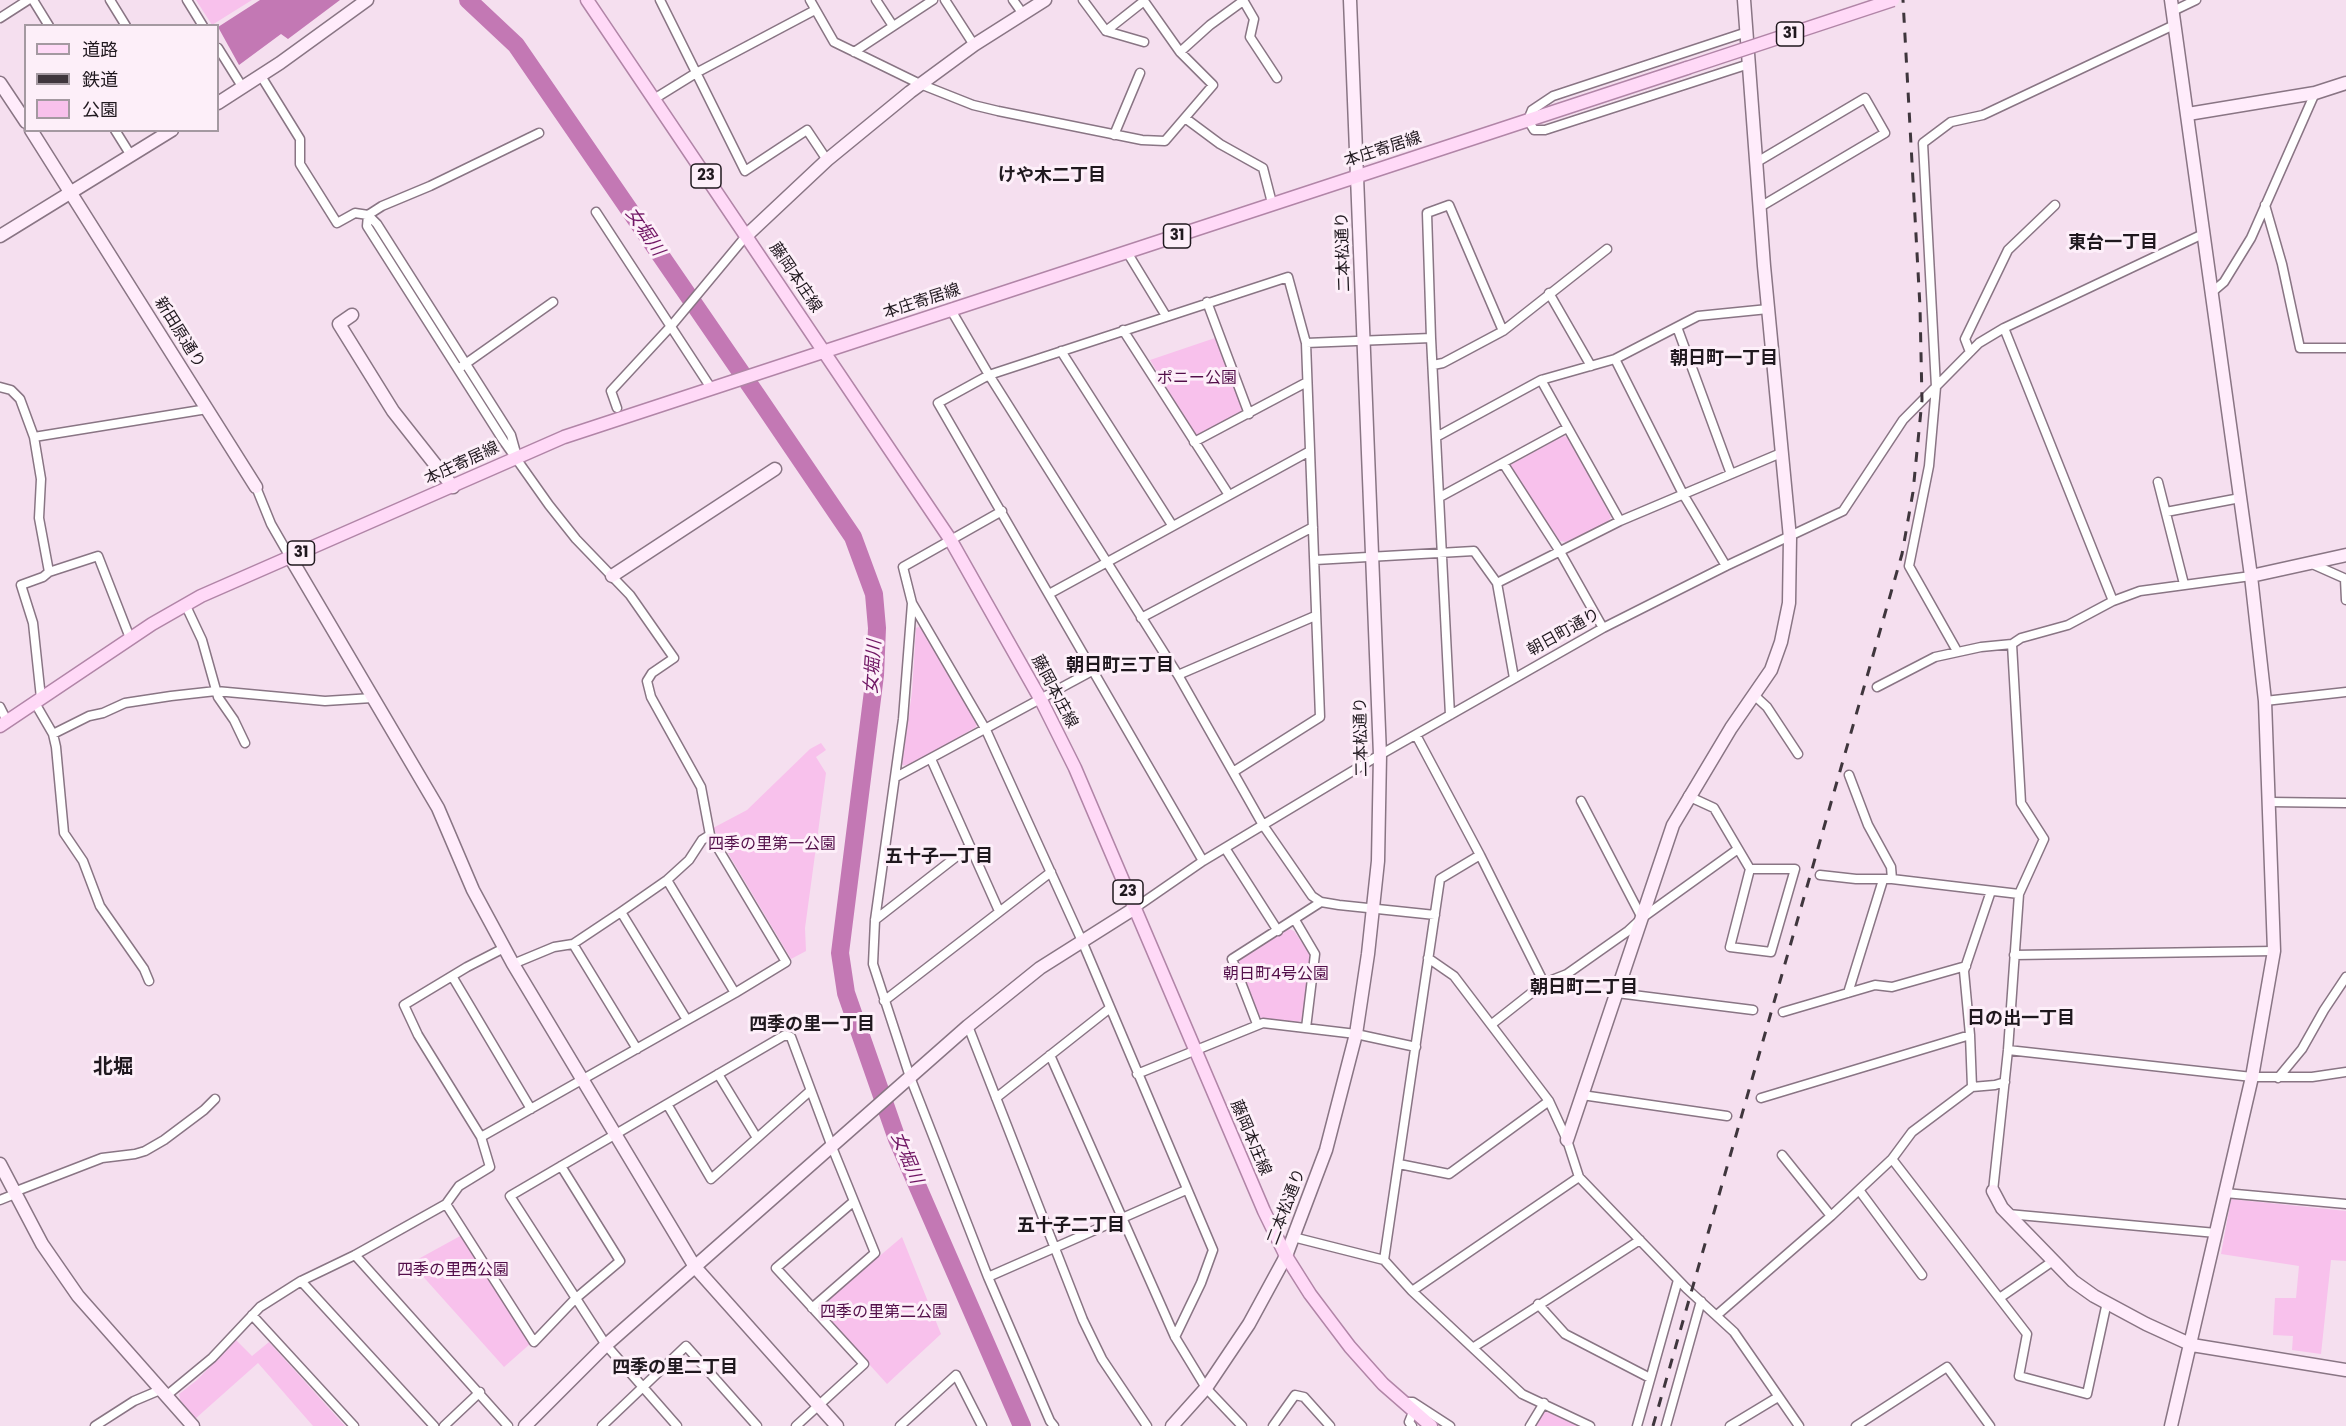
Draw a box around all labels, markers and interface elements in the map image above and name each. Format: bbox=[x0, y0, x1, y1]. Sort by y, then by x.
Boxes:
road number: 31 bbox=[1776, 22, 1804, 46]
legend bbox=[24, 24, 219, 132]
text: 道路 bbox=[82, 37, 118, 62]
text: 鉄道 bbox=[82, 67, 118, 92]
text: 公園 bbox=[82, 97, 118, 122]
street label: 本庄寄居線 bbox=[1342, 129, 1424, 171]
road number: 23 bbox=[691, 164, 721, 188]
district label: けや木二丁目 bbox=[998, 165, 1106, 187]
water label: 女堀川 bbox=[620, 204, 668, 260]
street label: 二本松通り bbox=[1333, 212, 1355, 292]
road number: 31 bbox=[1164, 224, 1190, 248]
district label: 東台一丁目 bbox=[2068, 232, 2158, 254]
street label: 藤岡本庄線 bbox=[765, 239, 825, 317]
street label: 本庄寄居線 bbox=[881, 281, 963, 323]
street label: 新田原通り bbox=[150, 294, 208, 372]
district label: 朝日町一丁目 bbox=[1670, 348, 1778, 370]
park label: ポニー公園 bbox=[1157, 369, 1237, 389]
street label: 本庄寄居線 bbox=[422, 438, 502, 490]
road number: 31 bbox=[288, 541, 314, 565]
street label: 朝日町通り bbox=[1524, 605, 1604, 661]
water label: 女堀川 bbox=[861, 639, 887, 695]
street label: 藤岡本庄線 bbox=[1027, 652, 1081, 732]
district label: 朝日町三丁目 bbox=[1066, 655, 1174, 677]
street label: 二本松通り bbox=[1352, 697, 1372, 777]
park label: 四季の里第一公園 bbox=[708, 835, 836, 855]
district label: 五十子一丁目 bbox=[885, 846, 993, 868]
road number: 23 bbox=[1113, 880, 1143, 904]
park label: 朝日町4号公園 bbox=[1223, 965, 1329, 985]
district label: 朝日町二丁目 bbox=[1530, 977, 1638, 999]
district label: 日の出一丁目 bbox=[1967, 1008, 2075, 1030]
district label: 四季の里一丁目 bbox=[749, 1014, 875, 1036]
district label: 北堀 bbox=[93, 1056, 133, 1080]
street label: 藤岡本庄線 bbox=[1226, 1097, 1274, 1179]
water label: 女堀川 bbox=[886, 1129, 926, 1187]
street label: 二本松通り bbox=[1264, 1166, 1310, 1248]
district label: 五十子二丁目 bbox=[1017, 1215, 1125, 1237]
park label: 四季の里西公園 bbox=[397, 1261, 509, 1281]
park label: 四季の里第二公園 bbox=[820, 1303, 948, 1323]
district label: 四季の里二丁目 bbox=[612, 1357, 738, 1379]

